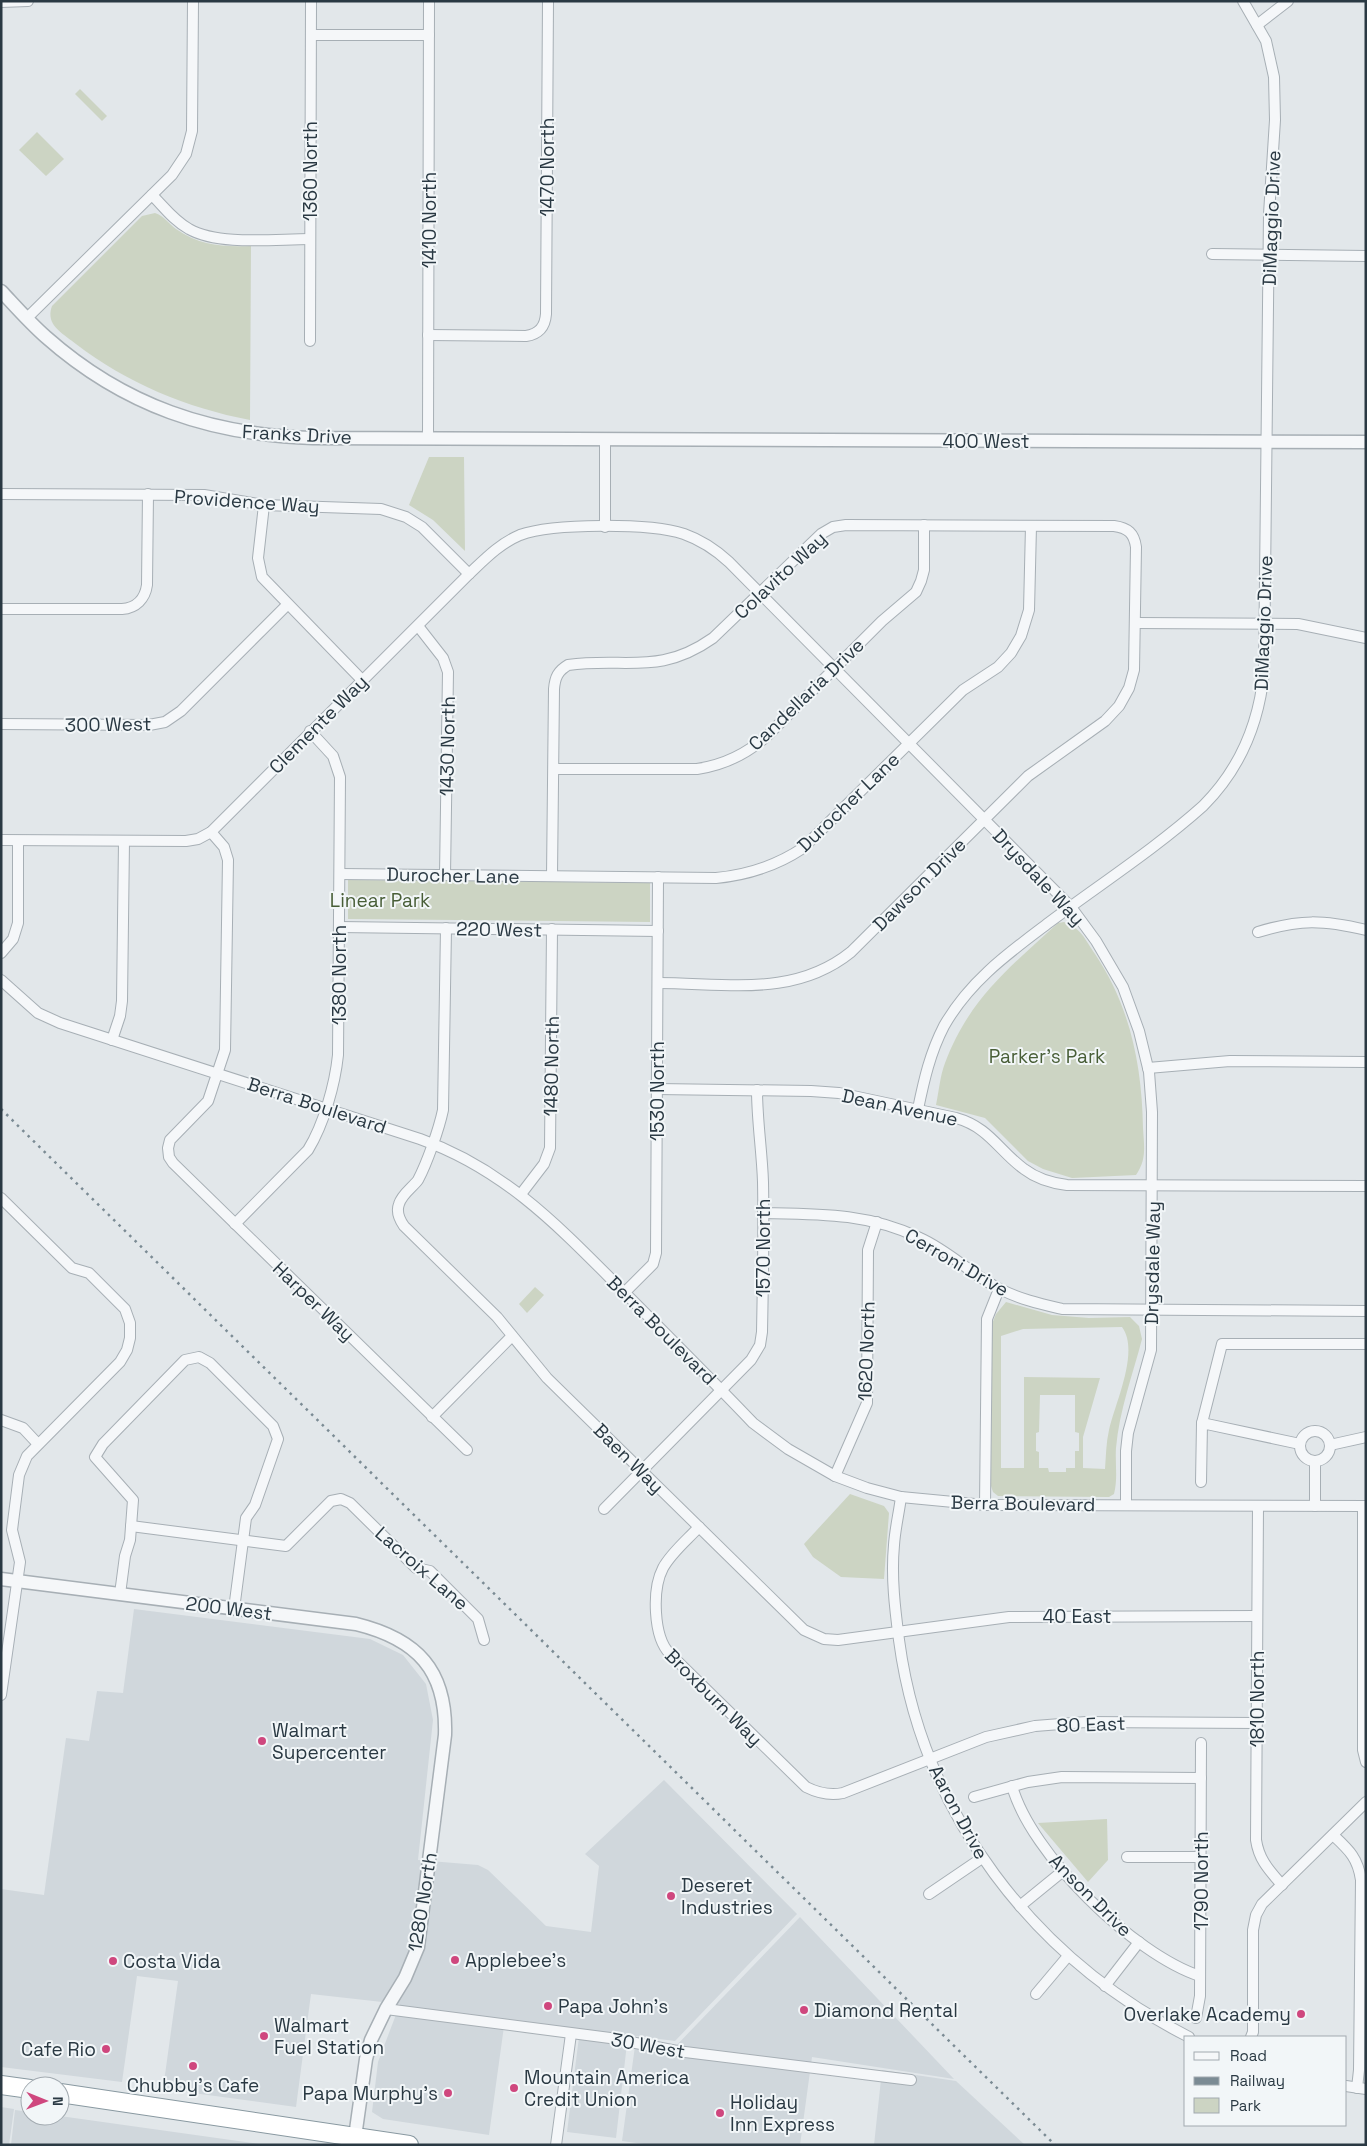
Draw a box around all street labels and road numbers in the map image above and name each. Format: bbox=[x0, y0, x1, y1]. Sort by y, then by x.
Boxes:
street label: 1470 North bbox=[535, 118, 560, 216]
street label: 1360 North bbox=[298, 121, 323, 221]
street label: DiMaggio Drive bbox=[1257, 150, 1286, 286]
street label: 1410 North bbox=[417, 172, 442, 268]
street label: Franks Drive bbox=[241, 419, 353, 450]
street label: 400 West bbox=[942, 429, 1030, 454]
street label: Providence Way bbox=[173, 484, 321, 519]
street label: Colavito Way bbox=[729, 526, 832, 625]
street label: DiMaggio Drive bbox=[1249, 555, 1278, 691]
street label: Candellaria Drive bbox=[743, 633, 870, 756]
street label: Clemente Way bbox=[263, 669, 373, 779]
street label: 1430 North bbox=[434, 696, 461, 796]
street label: 300 West bbox=[64, 711, 152, 738]
street label: Durocher Lane bbox=[792, 747, 905, 858]
street label: Drysdale Way bbox=[987, 823, 1090, 931]
street label: Dawson Drive bbox=[867, 832, 971, 936]
street label: Durocher Lane bbox=[386, 862, 520, 889]
street label: 220 West bbox=[456, 916, 542, 943]
street label: 1380 North bbox=[327, 925, 352, 1025]
street label: 1480 North bbox=[538, 1015, 565, 1117]
street label: 1530 North bbox=[645, 1041, 670, 1141]
street label: Berra Boulevard bbox=[244, 1071, 390, 1140]
street label: Dean Avenue bbox=[840, 1083, 960, 1132]
street label: 1570 North bbox=[751, 1199, 776, 1297]
street label: Drysdale Way bbox=[1139, 1201, 1166, 1325]
street label: Cerroni Drive bbox=[900, 1223, 1013, 1302]
street label: Harper Way bbox=[267, 1256, 360, 1347]
street label: Berra Boulevard bbox=[602, 1270, 722, 1390]
street label: 1620 North bbox=[852, 1301, 881, 1401]
street label: Baen Way bbox=[588, 1418, 669, 1499]
street label: Berra Boulevard bbox=[950, 1490, 1096, 1517]
street label: Lacroix Lane bbox=[370, 1521, 474, 1616]
street label: 200 West bbox=[184, 1591, 273, 1626]
street label: 40 East bbox=[1042, 1604, 1112, 1629]
street label: Broxburn Way bbox=[660, 1643, 768, 1751]
street label: 1810 North bbox=[1245, 1651, 1270, 1747]
street label: 80 East bbox=[1056, 1711, 1126, 1738]
street label: Aaron Drive bbox=[923, 1761, 994, 1864]
street label: 1790 North bbox=[1189, 1831, 1214, 1931]
street label: Anson Drive bbox=[1044, 1849, 1137, 1942]
street label: 1280 North bbox=[402, 1851, 443, 1954]
street label: 30 West bbox=[609, 2027, 687, 2064]

